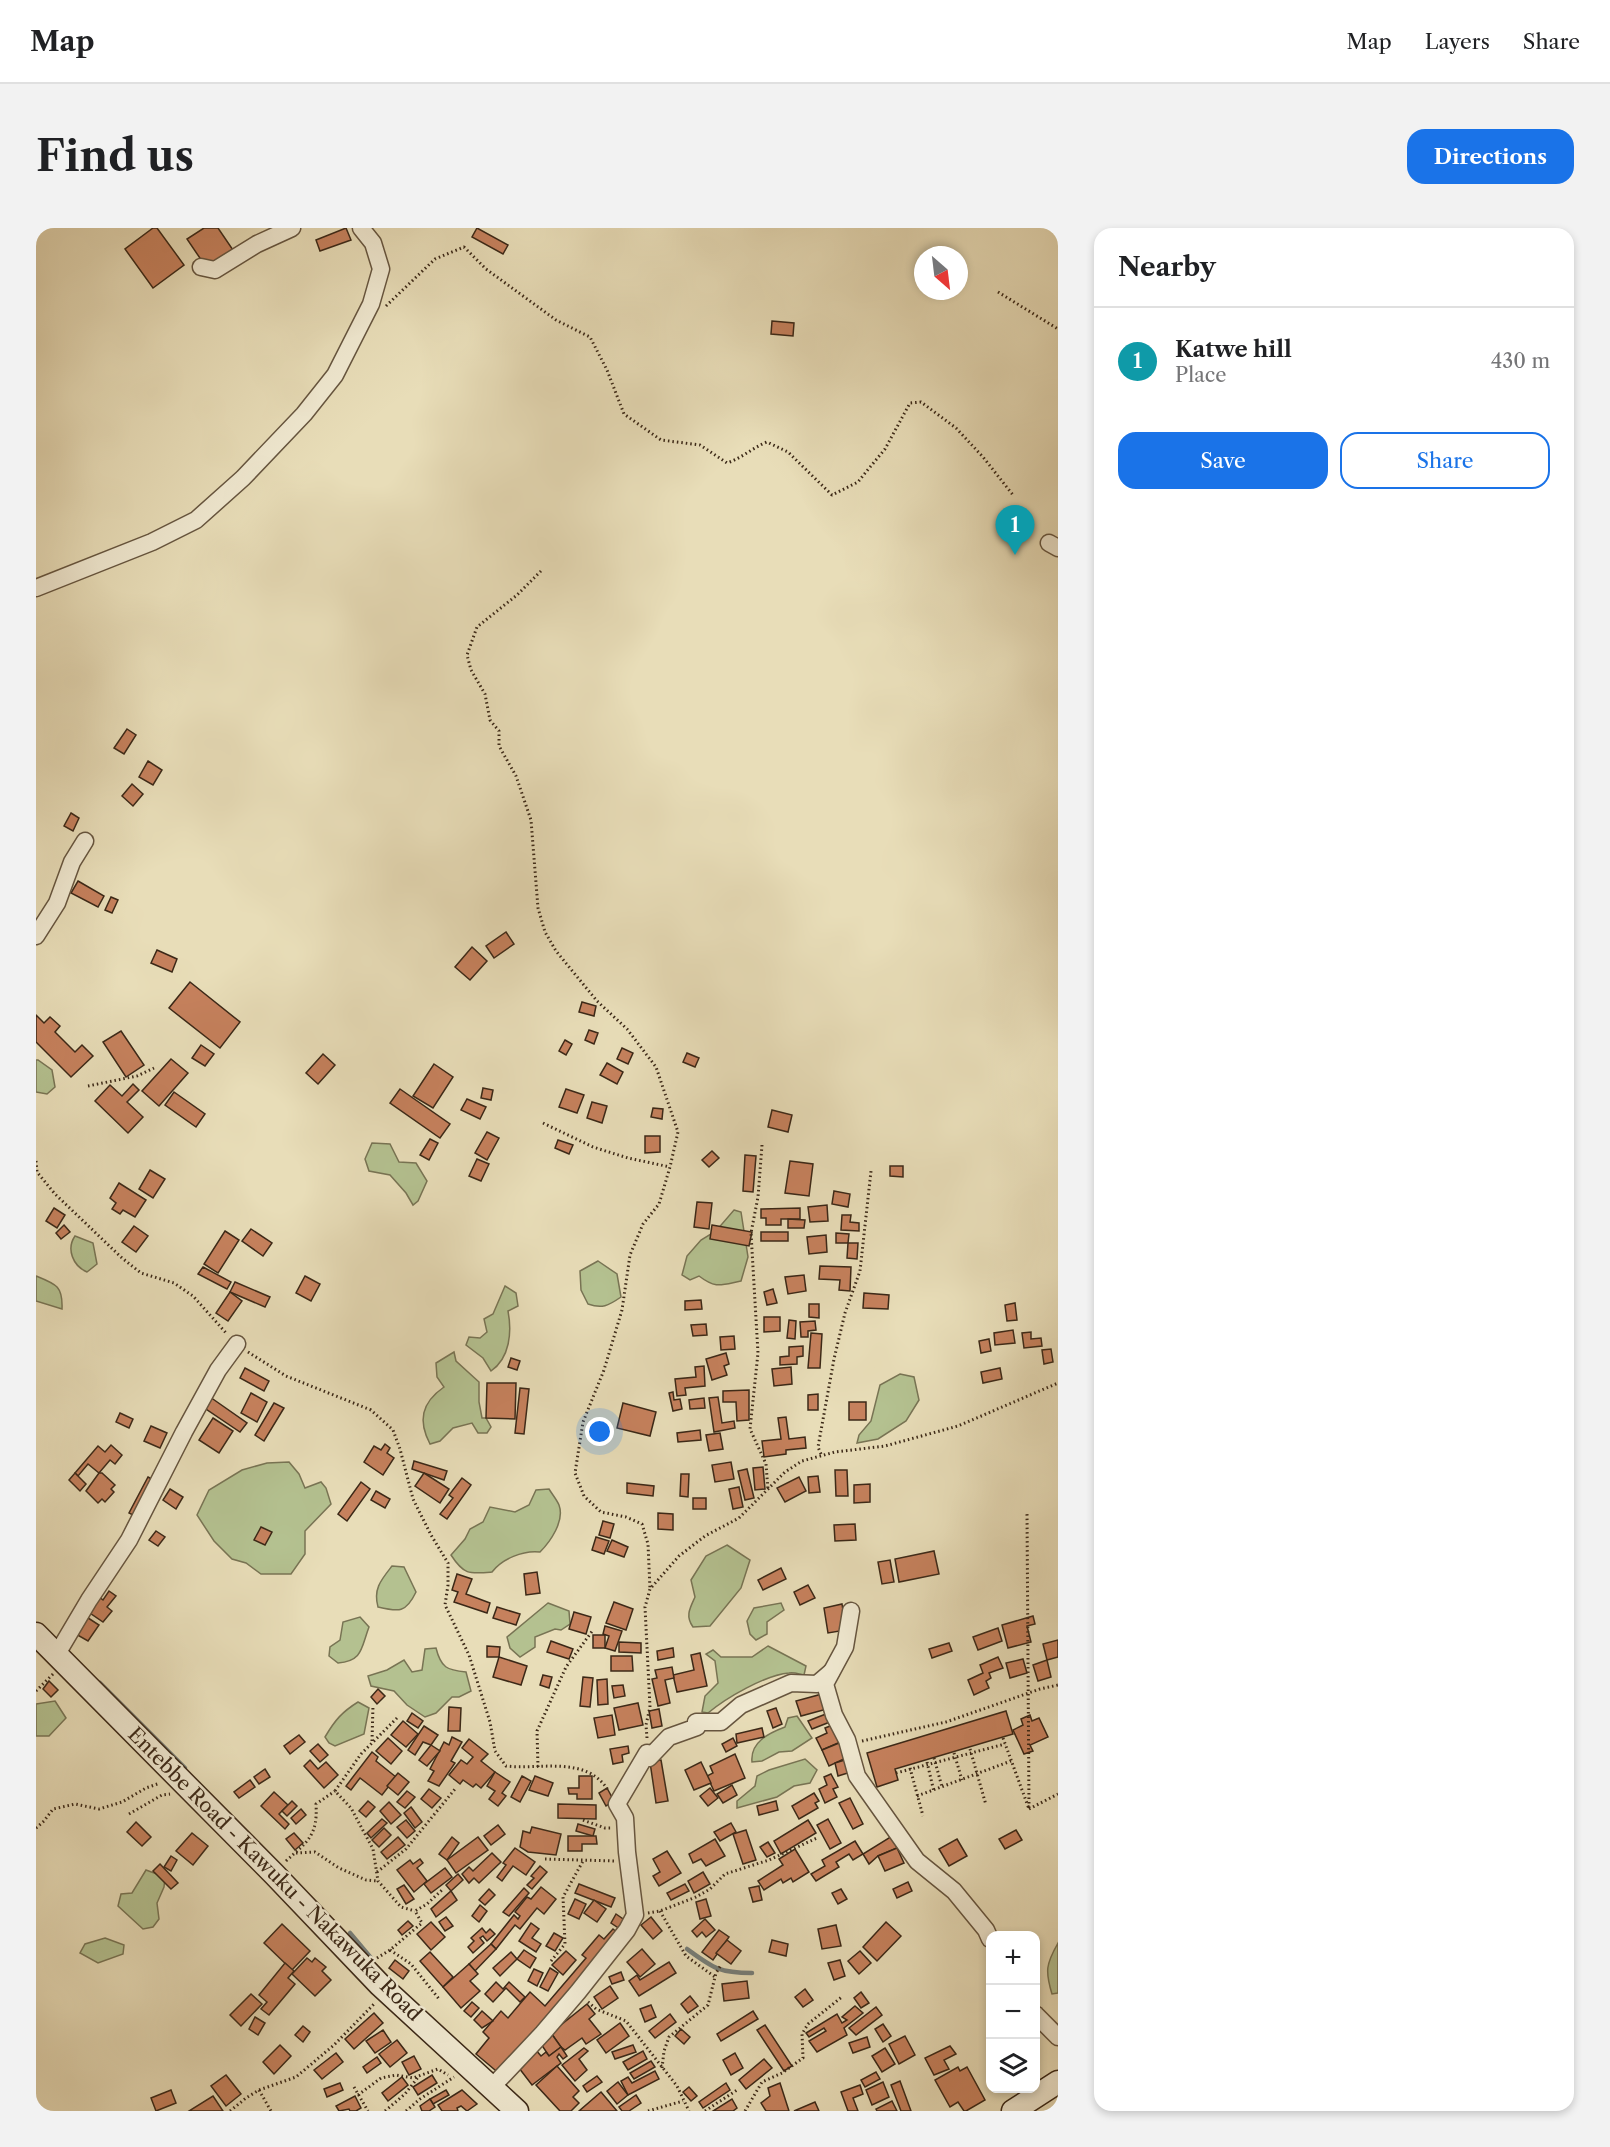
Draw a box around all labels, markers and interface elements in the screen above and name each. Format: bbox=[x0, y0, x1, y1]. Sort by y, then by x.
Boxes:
text: Map bbox=[30, 24, 94, 58]
text: Map bbox=[1347, 29, 1392, 54]
text: Layers bbox=[1425, 29, 1490, 54]
text: Share bbox=[1523, 29, 1580, 54]
button: Directions bbox=[1407, 129, 1574, 184]
text: Find us bbox=[36, 130, 194, 182]
north arrow bbox=[914, 246, 968, 300]
text: Nearby bbox=[1118, 251, 1216, 283]
text: Katwe hill bbox=[1175, 336, 1292, 363]
text: 1 bbox=[1133, 349, 1142, 373]
text: 430 m bbox=[1491, 349, 1550, 373]
text: Place bbox=[1175, 363, 1226, 387]
button: Save bbox=[1118, 432, 1328, 489]
button: Share bbox=[1340, 432, 1550, 489]
pin: 1 bbox=[996, 506, 1034, 555]
your location bbox=[585, 1417, 614, 1446]
street label: Entebbe Road - Kawuku - Nakawuka Road bbox=[123, 1722, 427, 2026]
map controls bbox=[986, 1931, 1040, 2093]
button: + bbox=[986, 1931, 1040, 1985]
button: − bbox=[986, 1985, 1040, 2039]
button: layers bbox=[986, 2039, 1040, 2093]

